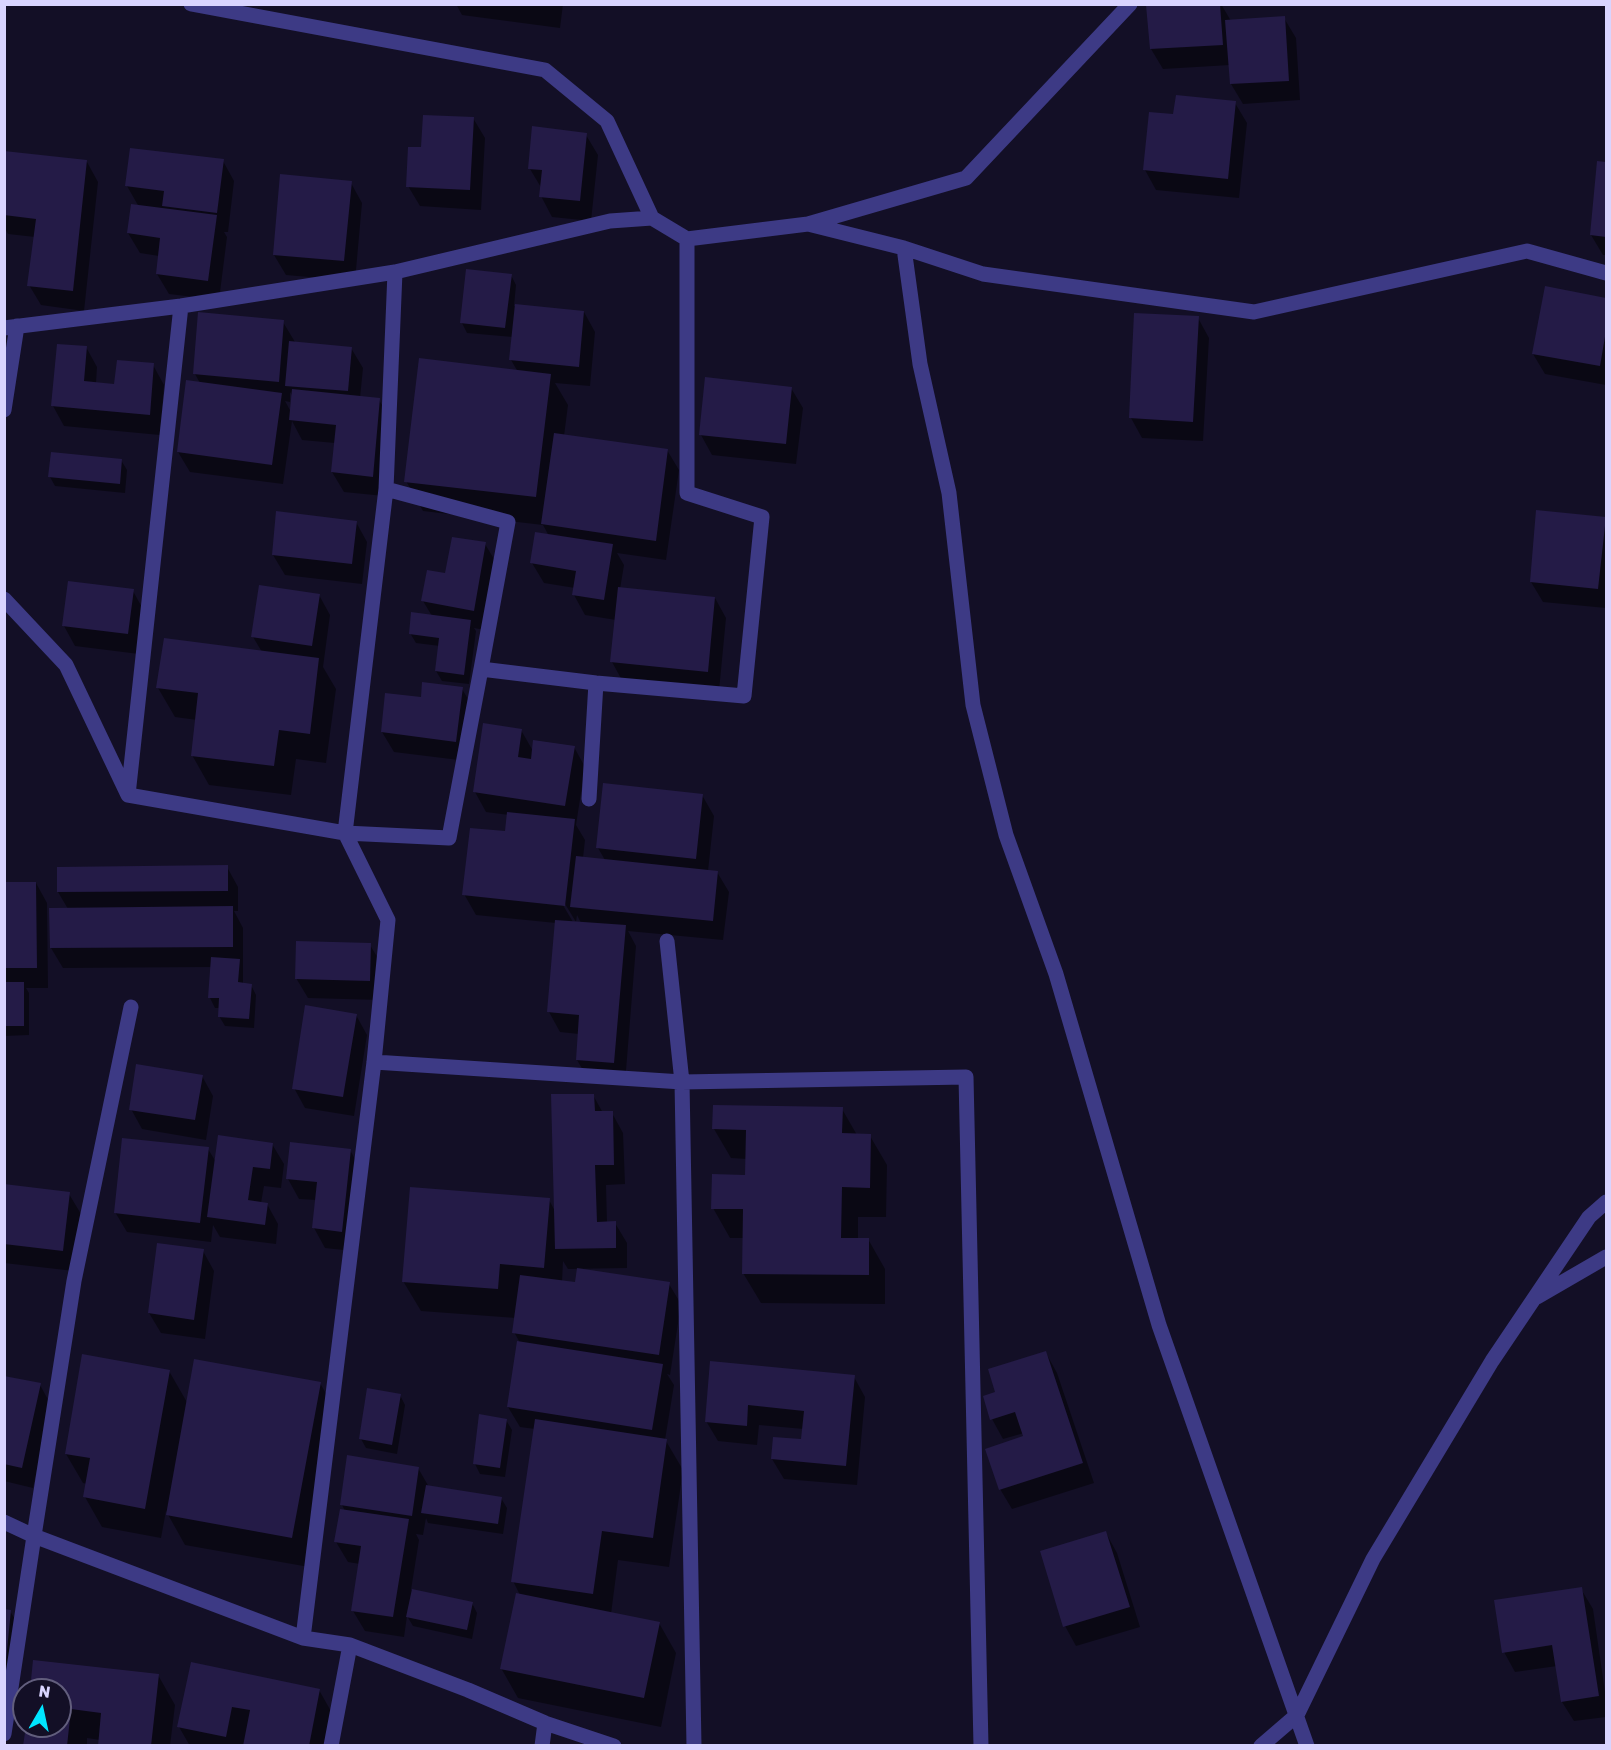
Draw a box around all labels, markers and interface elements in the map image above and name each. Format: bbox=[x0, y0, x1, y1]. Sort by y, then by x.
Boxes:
north arrow bbox=[12, 1678, 72, 1738]
text: N bbox=[37, 1681, 52, 1702]

